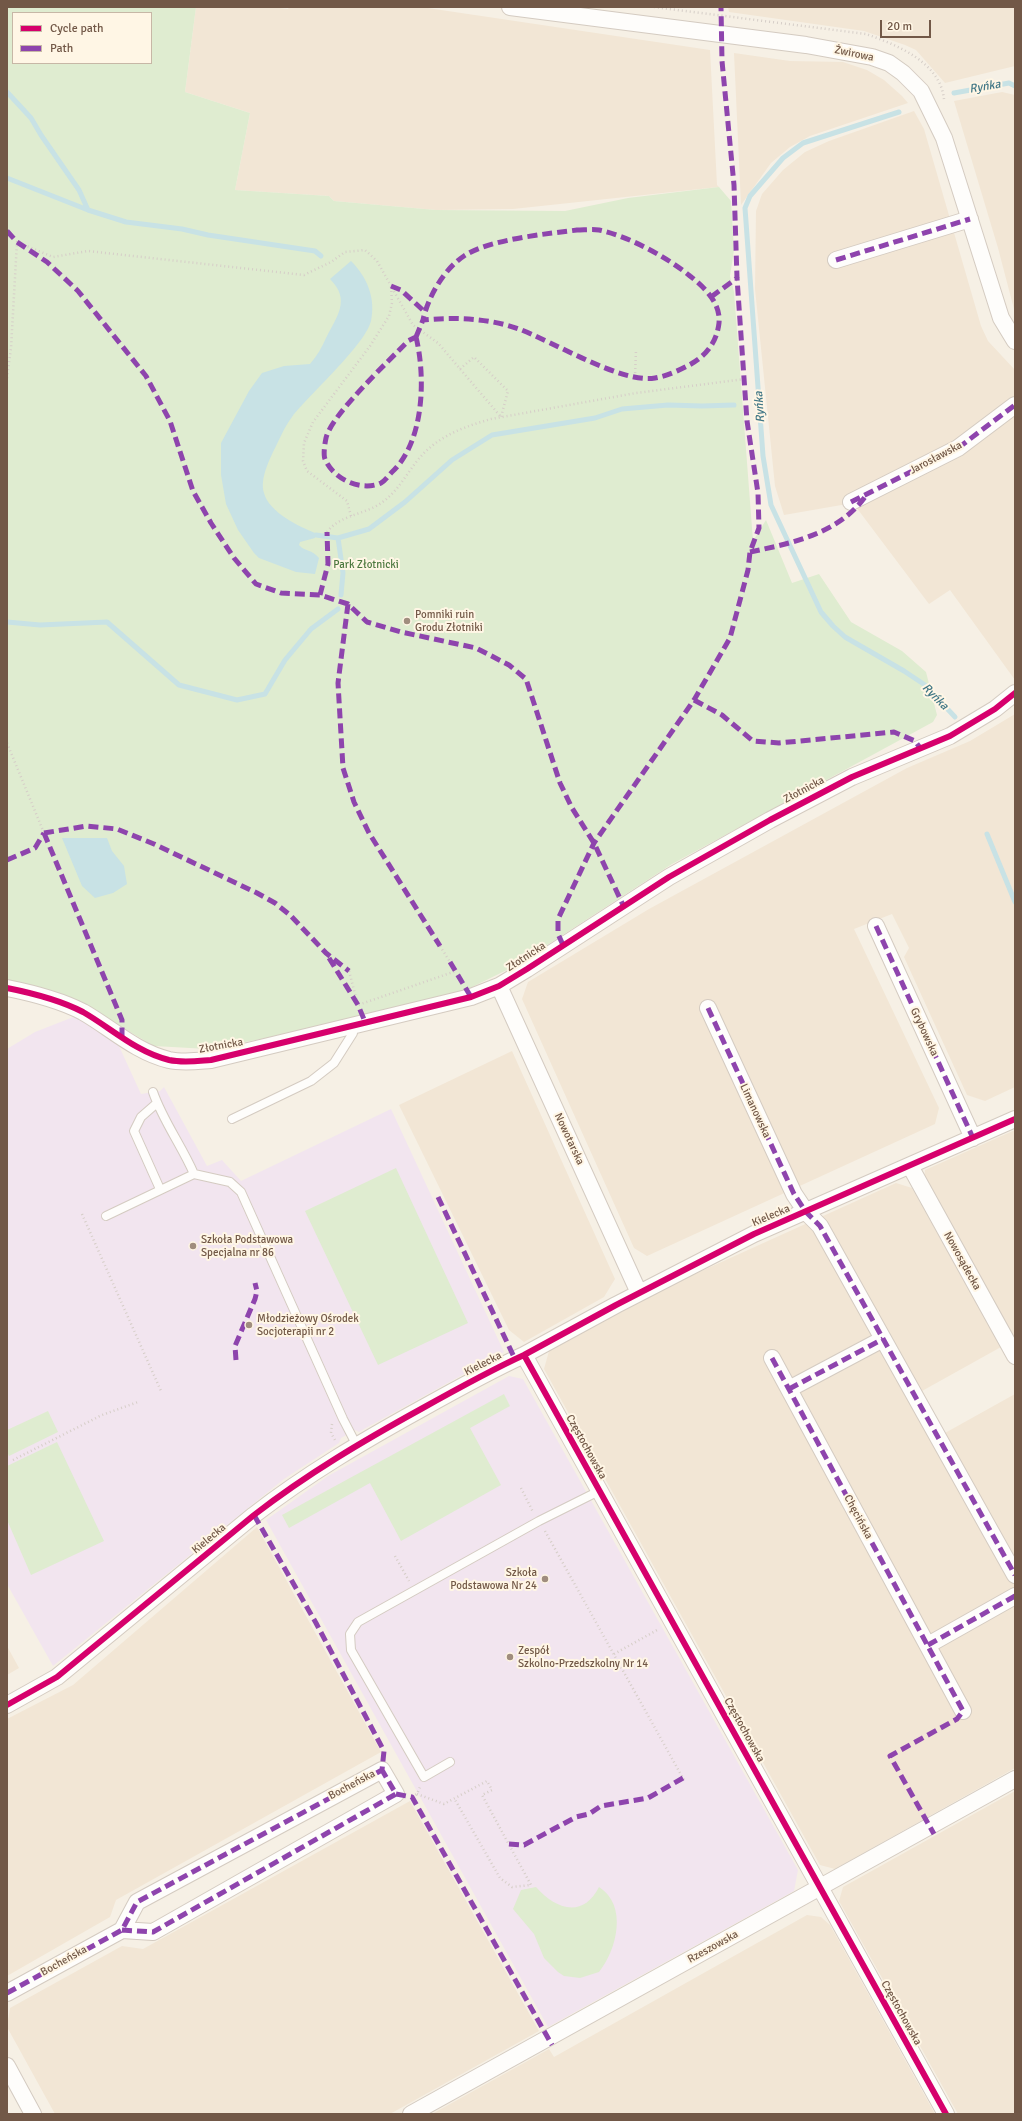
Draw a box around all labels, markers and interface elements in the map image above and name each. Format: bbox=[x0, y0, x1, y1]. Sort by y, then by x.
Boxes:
legend bbox=[12, 12, 152, 64]
scale bar bbox=[882, 12, 933, 38]
text: 20 m bbox=[887, 19, 912, 34]
text: Cycle path bbox=[50, 21, 103, 36]
text: Path bbox=[50, 41, 73, 56]
street label: Żwirowa bbox=[833, 43, 875, 65]
water label: Ryńka bbox=[968, 77, 1002, 97]
water label: Ryńka bbox=[752, 391, 768, 423]
street label: Jarosławska bbox=[907, 439, 965, 477]
park label: Park Złotnicki bbox=[333, 558, 399, 572]
place label: Pomniki ruin Grodu Złotniki bbox=[415, 608, 483, 634]
marker: Pomniki ruin Grodu Złotniki bbox=[402, 616, 412, 626]
water label: Ryńka bbox=[919, 681, 951, 713]
street label: Złotnicka bbox=[781, 774, 827, 806]
street label: Złotnicka bbox=[504, 939, 548, 975]
street label: Grybowska bbox=[907, 1006, 941, 1058]
street label: Złotnicka bbox=[198, 1036, 244, 1056]
street label: Limanowska bbox=[737, 1082, 773, 1140]
street label: Nowotarska bbox=[551, 1111, 587, 1167]
street label: Kielecka bbox=[750, 1202, 792, 1230]
street label: Nowosądecka bbox=[941, 1230, 983, 1292]
place label: Szkoła Podstawowa Specjalna nr 86 bbox=[201, 1233, 293, 1259]
marker: Szkoła Podstawowa Specjalna nr 86 bbox=[188, 1241, 198, 1251]
place label: Młodzieżowy Ośrodek Socjoterapii nr 2 bbox=[257, 1312, 359, 1338]
marker: Młodzieżowy Ośrodek Socjoterapii nr 2 bbox=[244, 1320, 254, 1330]
street label: Kielecka bbox=[462, 1349, 504, 1379]
street label: Częstochowska bbox=[563, 1412, 609, 1482]
street label: Chęcińska bbox=[841, 1493, 875, 1541]
street label: Kielecka bbox=[189, 1521, 229, 1557]
place label: Szkoła Podstawowa Nr 24 bbox=[450, 1566, 537, 1592]
marker: Szkoła Podstawowa Nr 24 bbox=[540, 1574, 550, 1584]
place label: Zespół Szkolno-Przedszkolny Nr 14 bbox=[518, 1644, 648, 1670]
marker: Zespół Szkolno-Przedszkolny Nr 14 bbox=[505, 1652, 515, 1662]
street label: Częstochowska bbox=[721, 1695, 767, 1765]
street label: Bocheńska bbox=[326, 1767, 378, 1803]
street label: Rzeszowska bbox=[685, 1928, 741, 1966]
street label: Bocheńska bbox=[39, 1943, 89, 1979]
street label: Częstochowska bbox=[878, 1978, 924, 2048]

